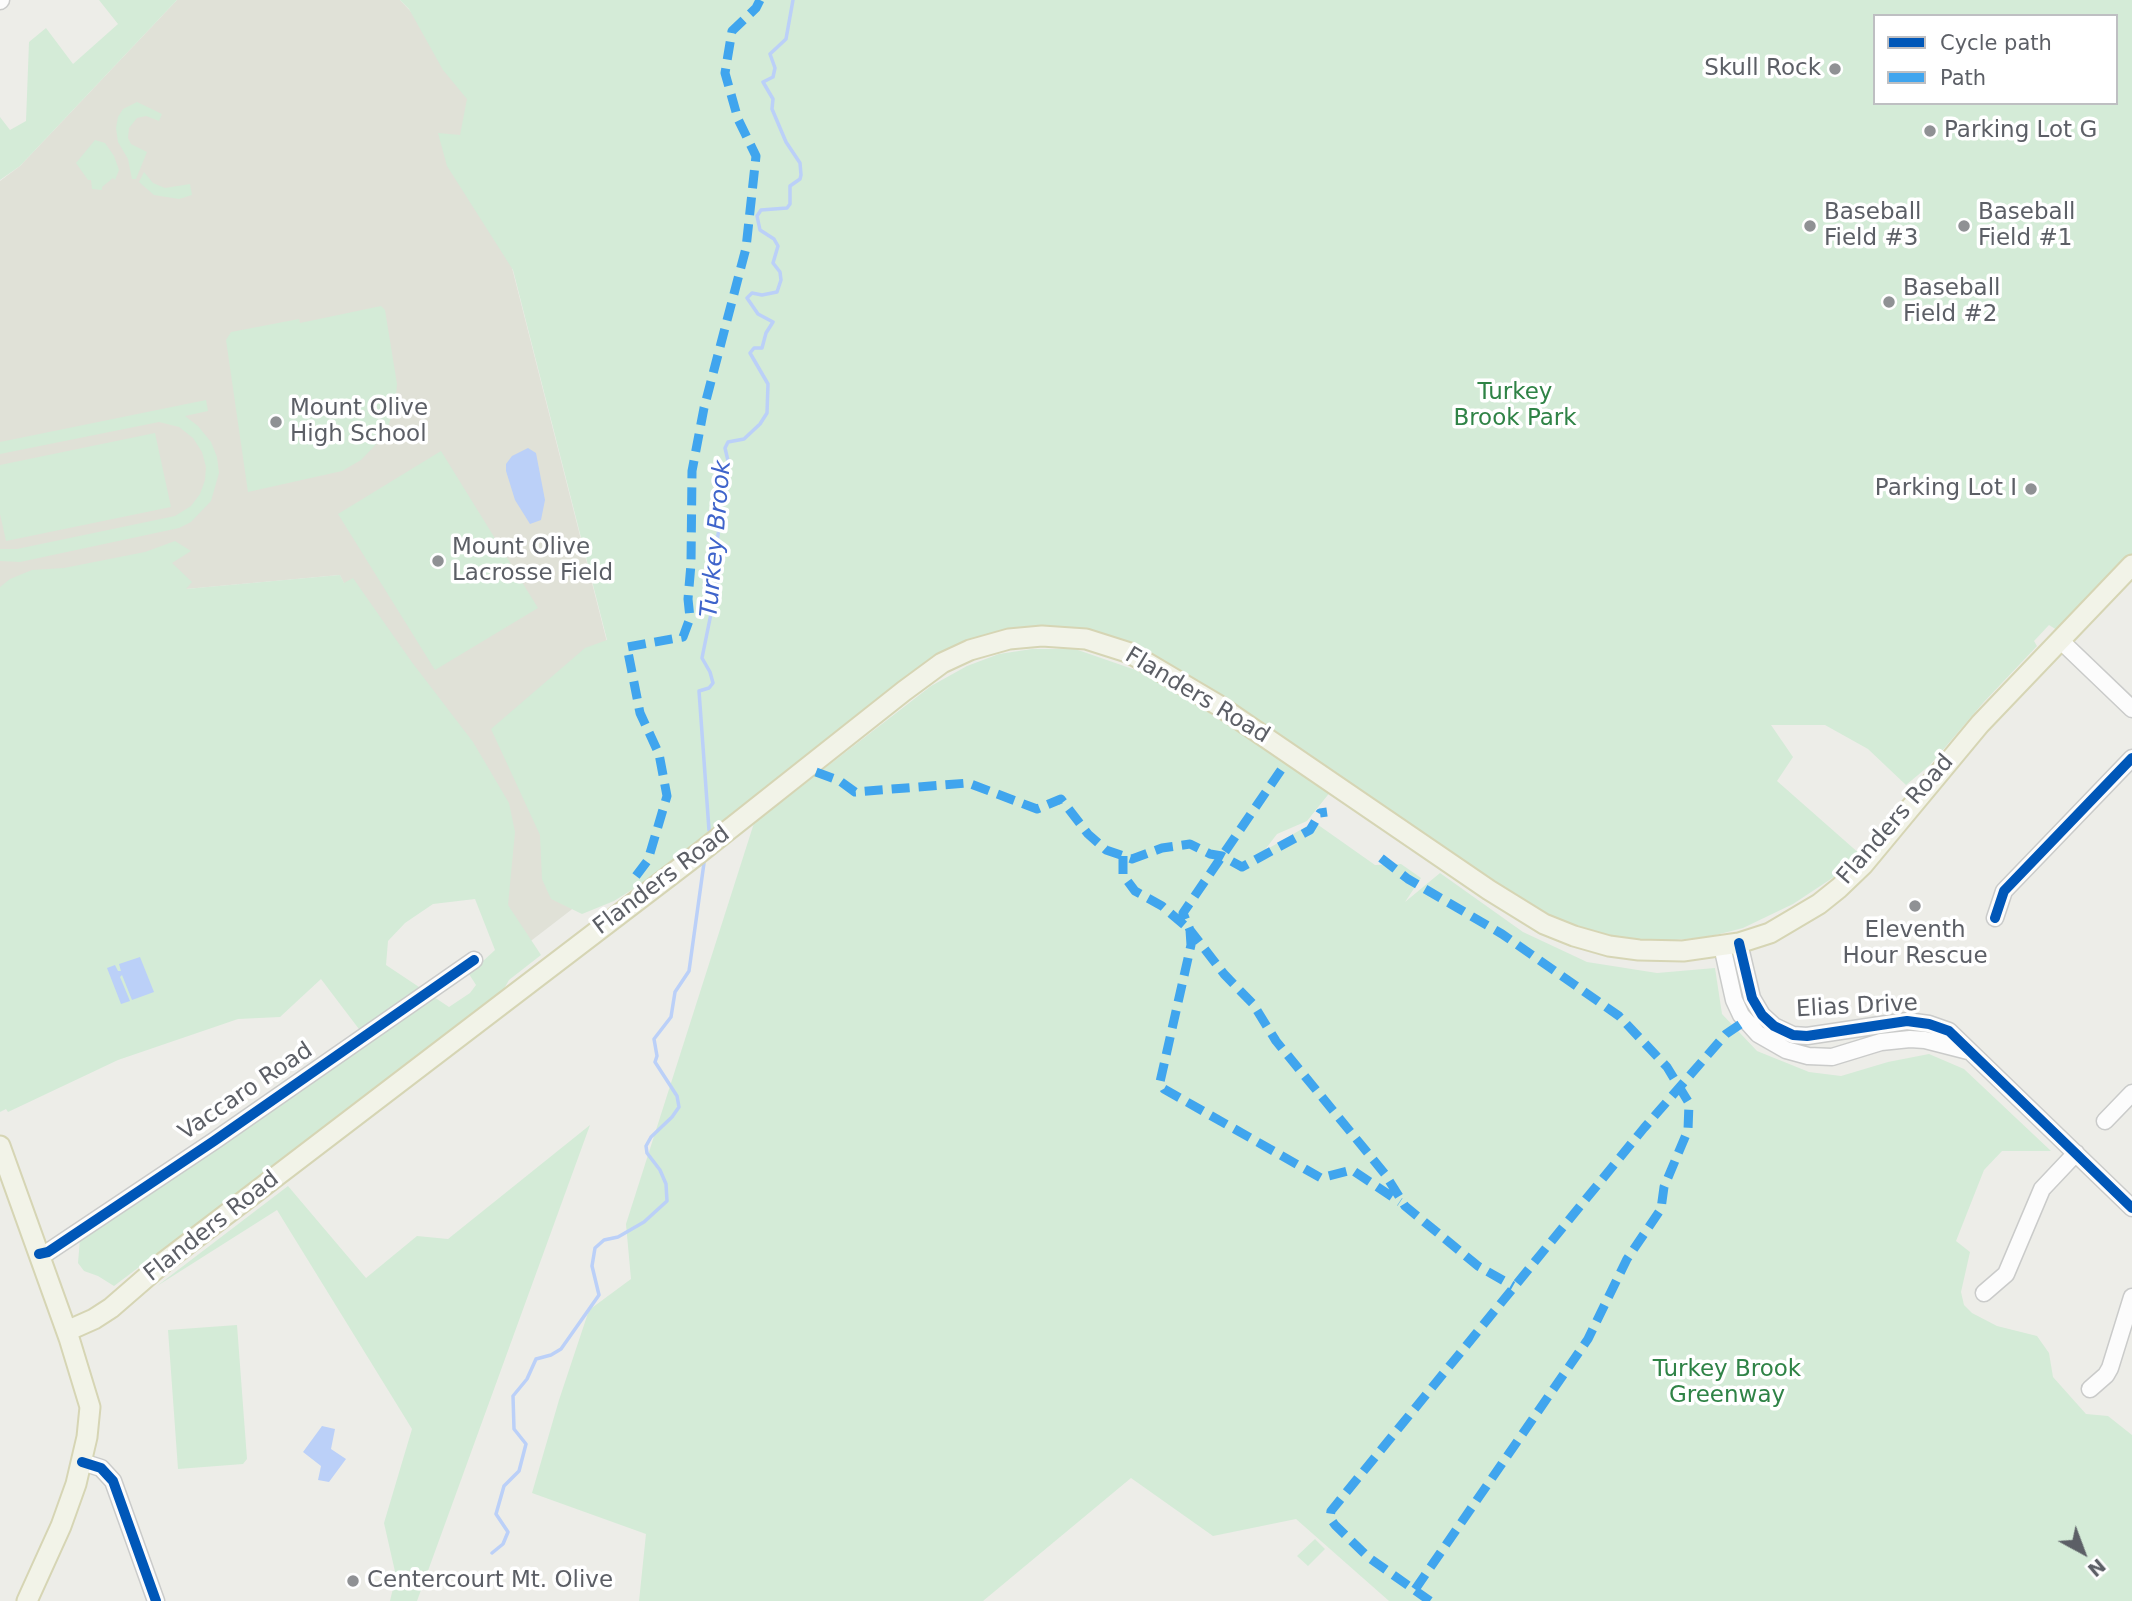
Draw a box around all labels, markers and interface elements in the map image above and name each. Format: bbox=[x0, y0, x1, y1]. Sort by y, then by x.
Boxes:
legend bbox=[1873, 14, 2118, 105]
text: Cycle path bbox=[1940, 31, 2052, 55]
place label: Skull Rock bbox=[1704, 55, 1821, 83]
marker: Skull Rock bbox=[1827, 61, 1843, 77]
text: Path bbox=[1940, 66, 1986, 90]
place label: Parking Lot G bbox=[1944, 117, 2097, 145]
marker: Parking Lot G bbox=[1922, 123, 1938, 139]
place label: Baseball Field #3 bbox=[1824, 199, 1921, 253]
place label: Baseball Field #1 bbox=[1978, 199, 2075, 253]
marker: Baseball Field #3 bbox=[1802, 218, 1818, 234]
marker: Baseball Field #1 bbox=[1956, 218, 1972, 234]
place label: Baseball Field #2 bbox=[1903, 275, 2000, 329]
marker: Baseball Field #2 bbox=[1881, 294, 1897, 310]
park label: Turkey Brook Park bbox=[1453, 379, 1577, 433]
place label: Mount Olive High School bbox=[290, 395, 428, 449]
marker: Mount Olive High School bbox=[268, 414, 284, 430]
water label: Turkey Brook bbox=[696, 459, 738, 619]
place label: Parking Lot I bbox=[1875, 475, 2017, 503]
marker: Parking Lot I bbox=[2023, 481, 2039, 497]
place label: Mount Olive Lacrosse Field bbox=[452, 534, 613, 588]
marker: Mount Olive Lacrosse Field bbox=[430, 553, 446, 569]
street label: Flanders Road bbox=[1120, 642, 1274, 750]
street label: Flanders Road bbox=[1832, 749, 1960, 891]
street label: Flanders Road bbox=[588, 821, 736, 941]
marker: Eleventh Hour Rescue bbox=[1907, 898, 1923, 914]
place label: Eleventh Hour Rescue bbox=[1842, 917, 1988, 971]
street label: Elias Drive bbox=[1795, 990, 1919, 1024]
street label: Vaccaro Road bbox=[174, 1037, 318, 1147]
street label: Flanders Road bbox=[139, 1166, 285, 1288]
park label: Turkey Brook Greenway bbox=[1653, 1356, 1801, 1410]
north arrow bbox=[2048, 1517, 2118, 1587]
text: N bbox=[2084, 1554, 2110, 1581]
place label: Centercourt Mt. Olive bbox=[367, 1567, 613, 1595]
marker: Centercourt Mt. Olive bbox=[345, 1573, 361, 1589]

